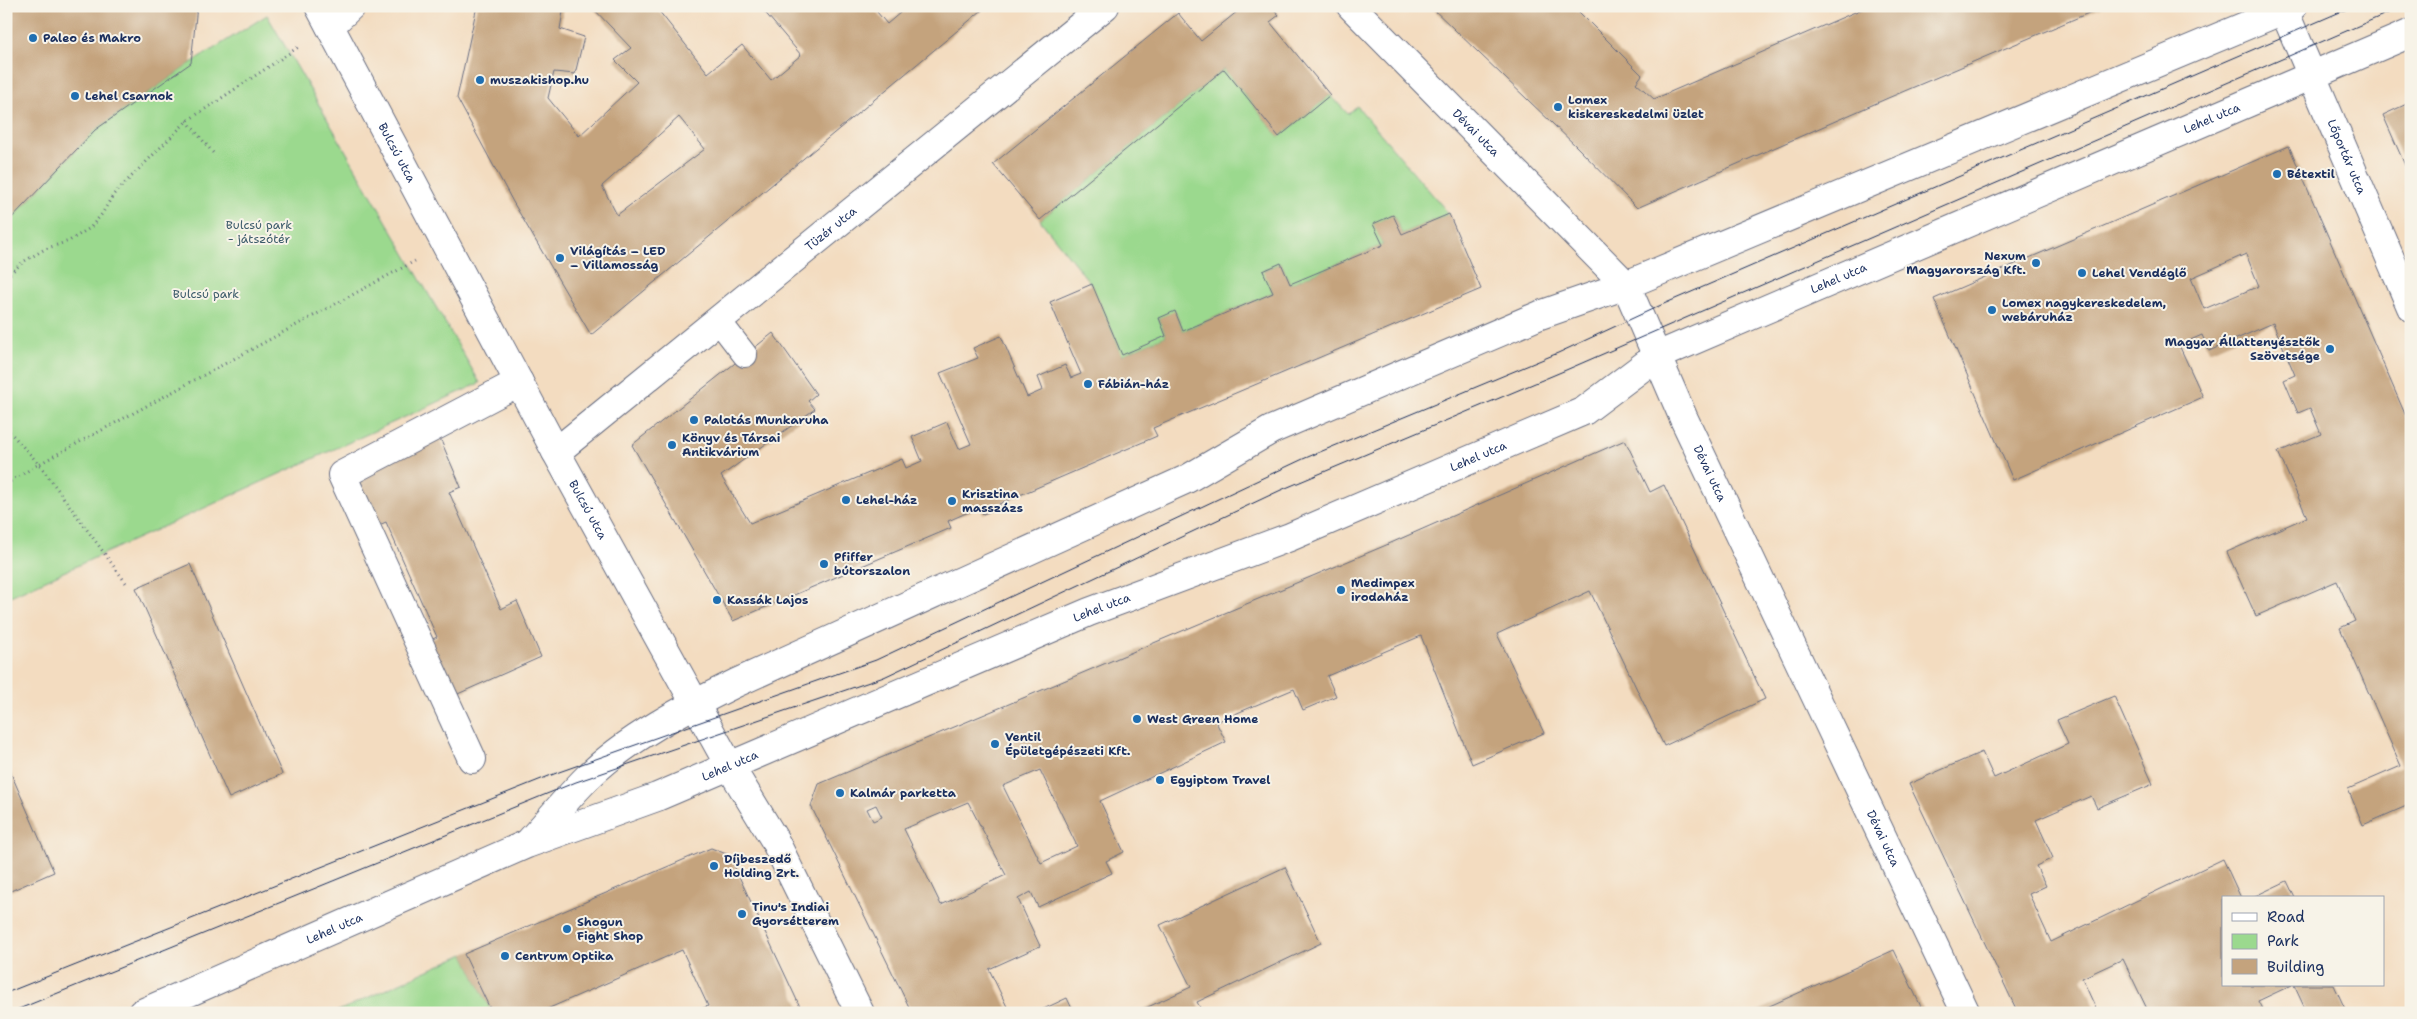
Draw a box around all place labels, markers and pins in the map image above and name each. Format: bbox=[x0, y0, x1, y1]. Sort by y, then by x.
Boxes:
place label: Paleo és Makro bbox=[43, 30, 141, 46]
marker: Paleo és Makro bbox=[27, 32, 39, 44]
place label: muszakishop.hu bbox=[490, 72, 589, 88]
marker: muszakishop.hu bbox=[474, 74, 486, 86]
place label: Lehel Csarnok bbox=[85, 88, 173, 104]
marker: Lehel Csarnok bbox=[69, 90, 81, 102]
place label: Lomex kiskereskedelmi üzlet bbox=[1568, 92, 1704, 122]
marker: Lomex kiskereskedelmi üzlet bbox=[1552, 101, 1564, 113]
place label: Bétextil bbox=[2287, 166, 2335, 182]
marker: Bétextil bbox=[2271, 168, 2283, 180]
place label: Világítás – LED – Villamosság bbox=[570, 243, 665, 273]
place label: Nexum Magyarország Kft. bbox=[1906, 248, 2026, 278]
marker: Világítás – LED – Villamosság bbox=[554, 252, 566, 264]
marker: Nexum Magyarország Kft. bbox=[2030, 257, 2042, 269]
place label: Lehel Vendéglő bbox=[2092, 265, 2187, 281]
marker: Lehel Vendéglő bbox=[2076, 267, 2088, 279]
place label: Lomex nagykereskedelem, webáruház bbox=[2002, 295, 2166, 325]
marker: Lomex nagykereskedelem, webáruház bbox=[1986, 304, 1998, 316]
place label: Magyar Állattenyésztők Szövetsége bbox=[2165, 334, 2320, 364]
marker: Magyar Állattenyésztők Szövetsége bbox=[2324, 343, 2336, 355]
place label: Fábián-ház bbox=[1098, 376, 1169, 392]
marker: Fábián-ház bbox=[1082, 378, 1094, 390]
place label: Palotás Munkaruha bbox=[704, 412, 829, 428]
marker: Palotás Munkaruha bbox=[688, 414, 700, 426]
place label: Könyv és Társai Antikvárium bbox=[682, 430, 781, 460]
marker: Könyv és Társai Antikvárium bbox=[666, 439, 678, 451]
place label: Krisztina masszázs bbox=[962, 486, 1023, 516]
place label: Lehel-ház bbox=[856, 492, 917, 508]
marker: Lehel-ház bbox=[840, 494, 852, 506]
marker: Krisztina masszázs bbox=[946, 495, 958, 507]
place label: Pfiffer bútorszalon bbox=[834, 549, 910, 579]
marker: Pfiffer bútorszalon bbox=[818, 558, 830, 570]
place label: Medimpex irodaház bbox=[1351, 575, 1415, 605]
marker: Medimpex irodaház bbox=[1335, 584, 1347, 596]
place label: Kassák Lajos bbox=[727, 592, 808, 608]
marker: Kassák Lajos bbox=[711, 594, 723, 606]
place label: West Green Home bbox=[1147, 711, 1259, 727]
marker: West Green Home bbox=[1131, 713, 1143, 725]
place label: Ventil Épületgépészeti Kft. bbox=[1005, 729, 1131, 759]
marker: Ventil Épületgépészeti Kft. bbox=[989, 738, 1001, 750]
place label: Egyiptom Travel bbox=[1170, 772, 1270, 788]
marker: Egyiptom Travel bbox=[1154, 774, 1166, 786]
place label: Kalmár parketta bbox=[850, 785, 957, 801]
marker: Kalmár parketta bbox=[834, 787, 846, 799]
place label: Díjbeszedő Holding Zrt. bbox=[724, 851, 800, 881]
marker: Díjbeszedő Holding Zrt. bbox=[708, 860, 720, 872]
place label: Tinu's Indiai Gyorsétterem bbox=[752, 899, 839, 929]
marker: Tinu's Indiai Gyorsétterem bbox=[736, 908, 748, 920]
place label: Shogun Fight Shop bbox=[577, 914, 643, 944]
marker: Shogun Fight Shop bbox=[561, 923, 573, 935]
place label: Centrum Optika bbox=[515, 948, 614, 964]
marker: Centrum Optika bbox=[499, 950, 511, 962]

